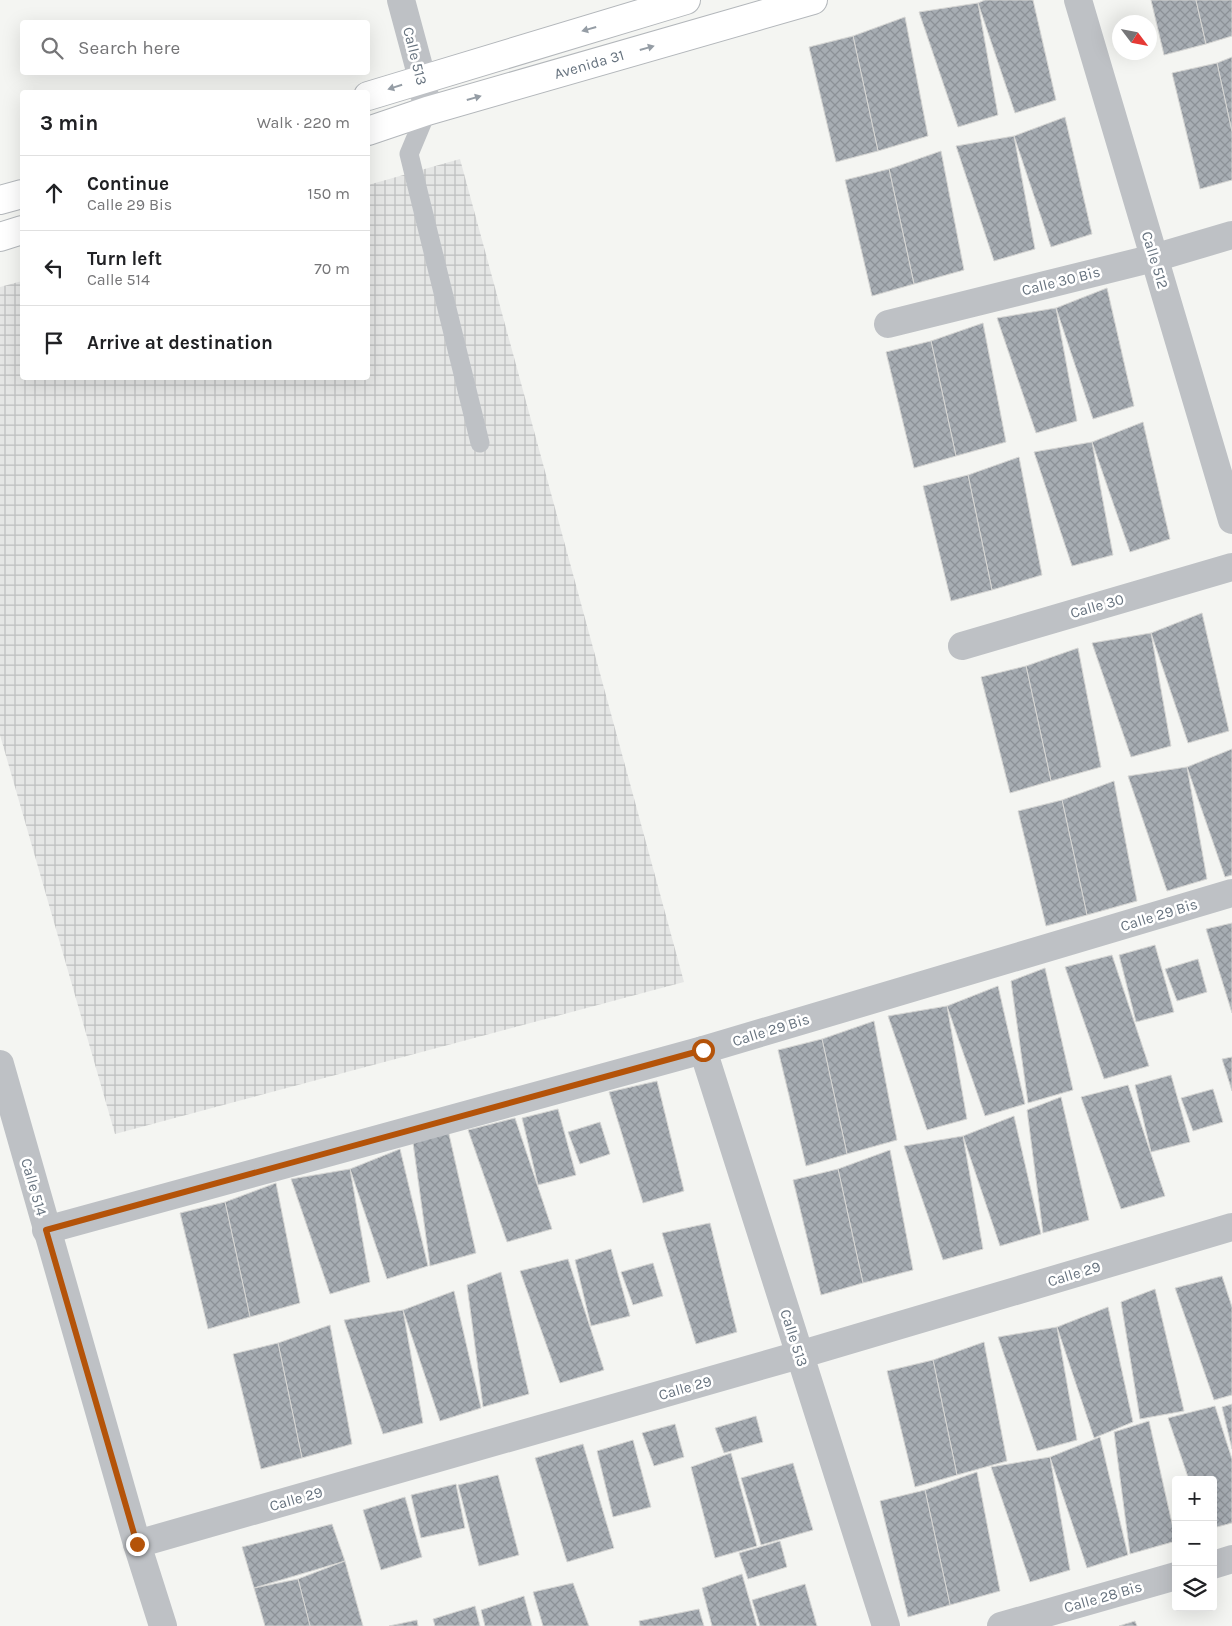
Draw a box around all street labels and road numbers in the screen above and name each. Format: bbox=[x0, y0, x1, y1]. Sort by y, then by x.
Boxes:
street label: Calle 513 bbox=[399, 25, 431, 87]
street label: Avenida 31 bbox=[552, 46, 626, 83]
street label: Calle 512 bbox=[1138, 229, 1172, 291]
street label: Calle 30 Bis bbox=[1020, 263, 1102, 299]
street label: Calle 30 bbox=[1068, 590, 1126, 622]
street label: Calle 29 Bis bbox=[1118, 895, 1200, 935]
street label: Calle 29 Bis bbox=[730, 1010, 812, 1050]
street label: Calle 514 bbox=[17, 1156, 51, 1218]
street label: Calle 29 bbox=[1045, 1257, 1103, 1291]
street label: Calle 513 bbox=[776, 1307, 812, 1369]
street label: Calle 29 bbox=[656, 1372, 714, 1404]
street label: Calle 29 bbox=[267, 1483, 325, 1515]
street label: Calle 28 Bis bbox=[1062, 1577, 1144, 1617]

